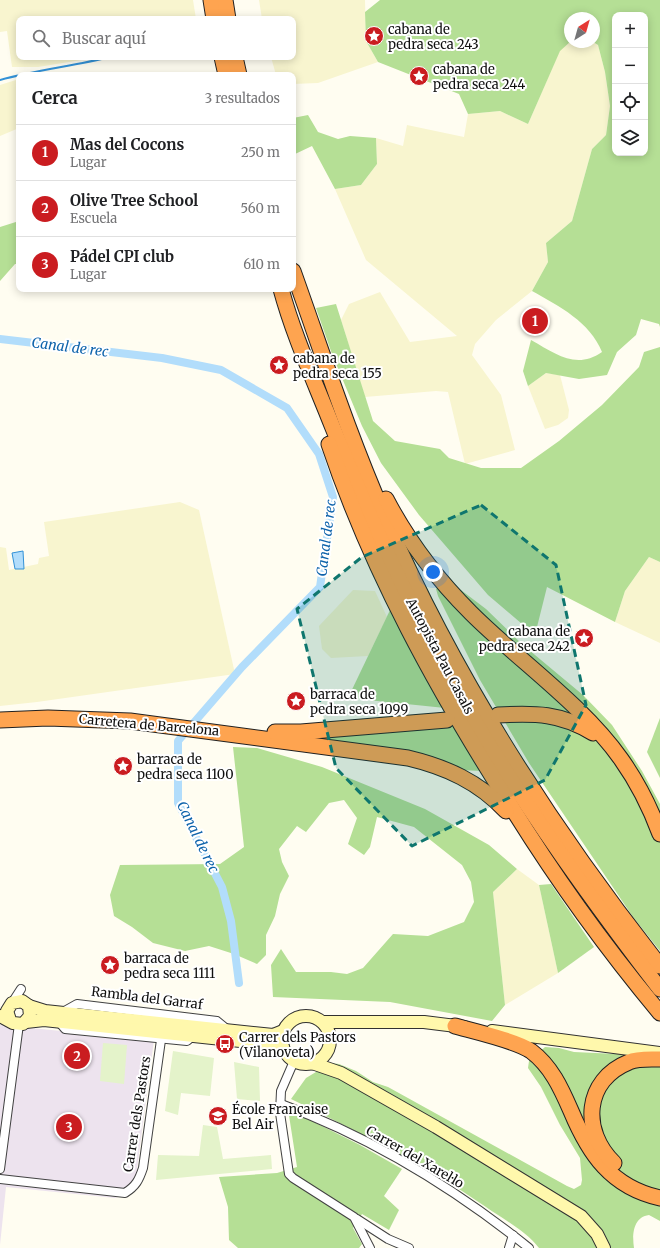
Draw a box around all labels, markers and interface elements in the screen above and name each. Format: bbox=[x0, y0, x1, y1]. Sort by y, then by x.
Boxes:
north arrow bbox=[564, 12, 600, 48]
map controls bbox=[612, 12, 648, 156]
button: + bbox=[612, 12, 648, 48]
search box bbox=[16, 16, 296, 60]
place label: cabana de pedra seca 243 bbox=[388, 21, 479, 53]
place icon: cabana de pedra seca 243 bbox=[363, 25, 385, 47]
icon: search bbox=[30, 27, 52, 49]
text: Buscar aquí bbox=[62, 29, 146, 48]
button: − bbox=[612, 48, 648, 84]
place label: cabana de pedra seca 244 bbox=[433, 61, 525, 93]
place icon: cabana de pedra seca 244 bbox=[408, 65, 430, 87]
button: locate bbox=[612, 84, 648, 120]
text: Cerca bbox=[32, 87, 78, 109]
text: 3 resultados bbox=[205, 90, 280, 107]
button: layers bbox=[612, 120, 648, 156]
text: Mas del Cocons bbox=[70, 135, 184, 154]
text: 1 bbox=[42, 144, 48, 161]
text: 250 m bbox=[241, 144, 280, 161]
text: Lugar bbox=[70, 154, 107, 171]
text: Olive Tree School bbox=[70, 191, 198, 210]
text: 2 bbox=[41, 200, 49, 217]
text: 560 m bbox=[240, 200, 280, 217]
text: Escuela bbox=[70, 210, 117, 227]
text: Pádel CPI club bbox=[70, 247, 174, 266]
text: 3 bbox=[41, 256, 49, 273]
text: 610 m bbox=[243, 256, 280, 273]
text: Lugar bbox=[70, 266, 107, 283]
pin: 1 bbox=[522, 306, 548, 336]
water label: Canal de rec bbox=[30, 333, 110, 361]
place label: cabana de pedra seca 155 bbox=[293, 350, 382, 382]
place icon: cabana de pedra seca 155 bbox=[268, 354, 290, 376]
water label: Canal de rec bbox=[312, 498, 340, 578]
your location bbox=[423, 562, 443, 582]
street label: Autopista Pau Casals bbox=[402, 594, 478, 717]
place label: cabana de pedra seca 242 bbox=[479, 623, 570, 655]
place icon: cabana de pedra seca 242 bbox=[573, 627, 595, 649]
place label: barraca de pedra seca 1099 bbox=[309, 686, 408, 718]
place icon: barraca de pedra seca 1099 bbox=[285, 690, 307, 712]
street label: Carretera de Barcelona bbox=[78, 710, 220, 740]
place label: barraca de pedra seca 1100 bbox=[136, 751, 234, 783]
place icon: barraca de pedra seca 1100 bbox=[112, 755, 134, 777]
water label: Canal de rec bbox=[173, 798, 223, 876]
place label: barraca de pedra seca 1111 bbox=[123, 950, 215, 982]
place icon: barraca de pedra seca 1111 bbox=[99, 954, 121, 976]
street label: Rambla del Garraf bbox=[90, 983, 205, 1013]
place label: Carrer dels Pastors (Vilanoveta) bbox=[239, 1029, 356, 1061]
bus stop icon: Carrer dels Pastors (Vilanoveta) bbox=[214, 1033, 236, 1055]
pin: 2 bbox=[64, 1041, 90, 1071]
street label: Carrer dels Pastors bbox=[119, 1055, 155, 1173]
place label: École Française Bel Air bbox=[232, 1100, 328, 1133]
school or university icon: École Française Bel Air bbox=[207, 1105, 229, 1127]
pin: 3 bbox=[56, 1112, 82, 1142]
street label: Carrer del Xarel·lo bbox=[363, 1122, 467, 1192]

